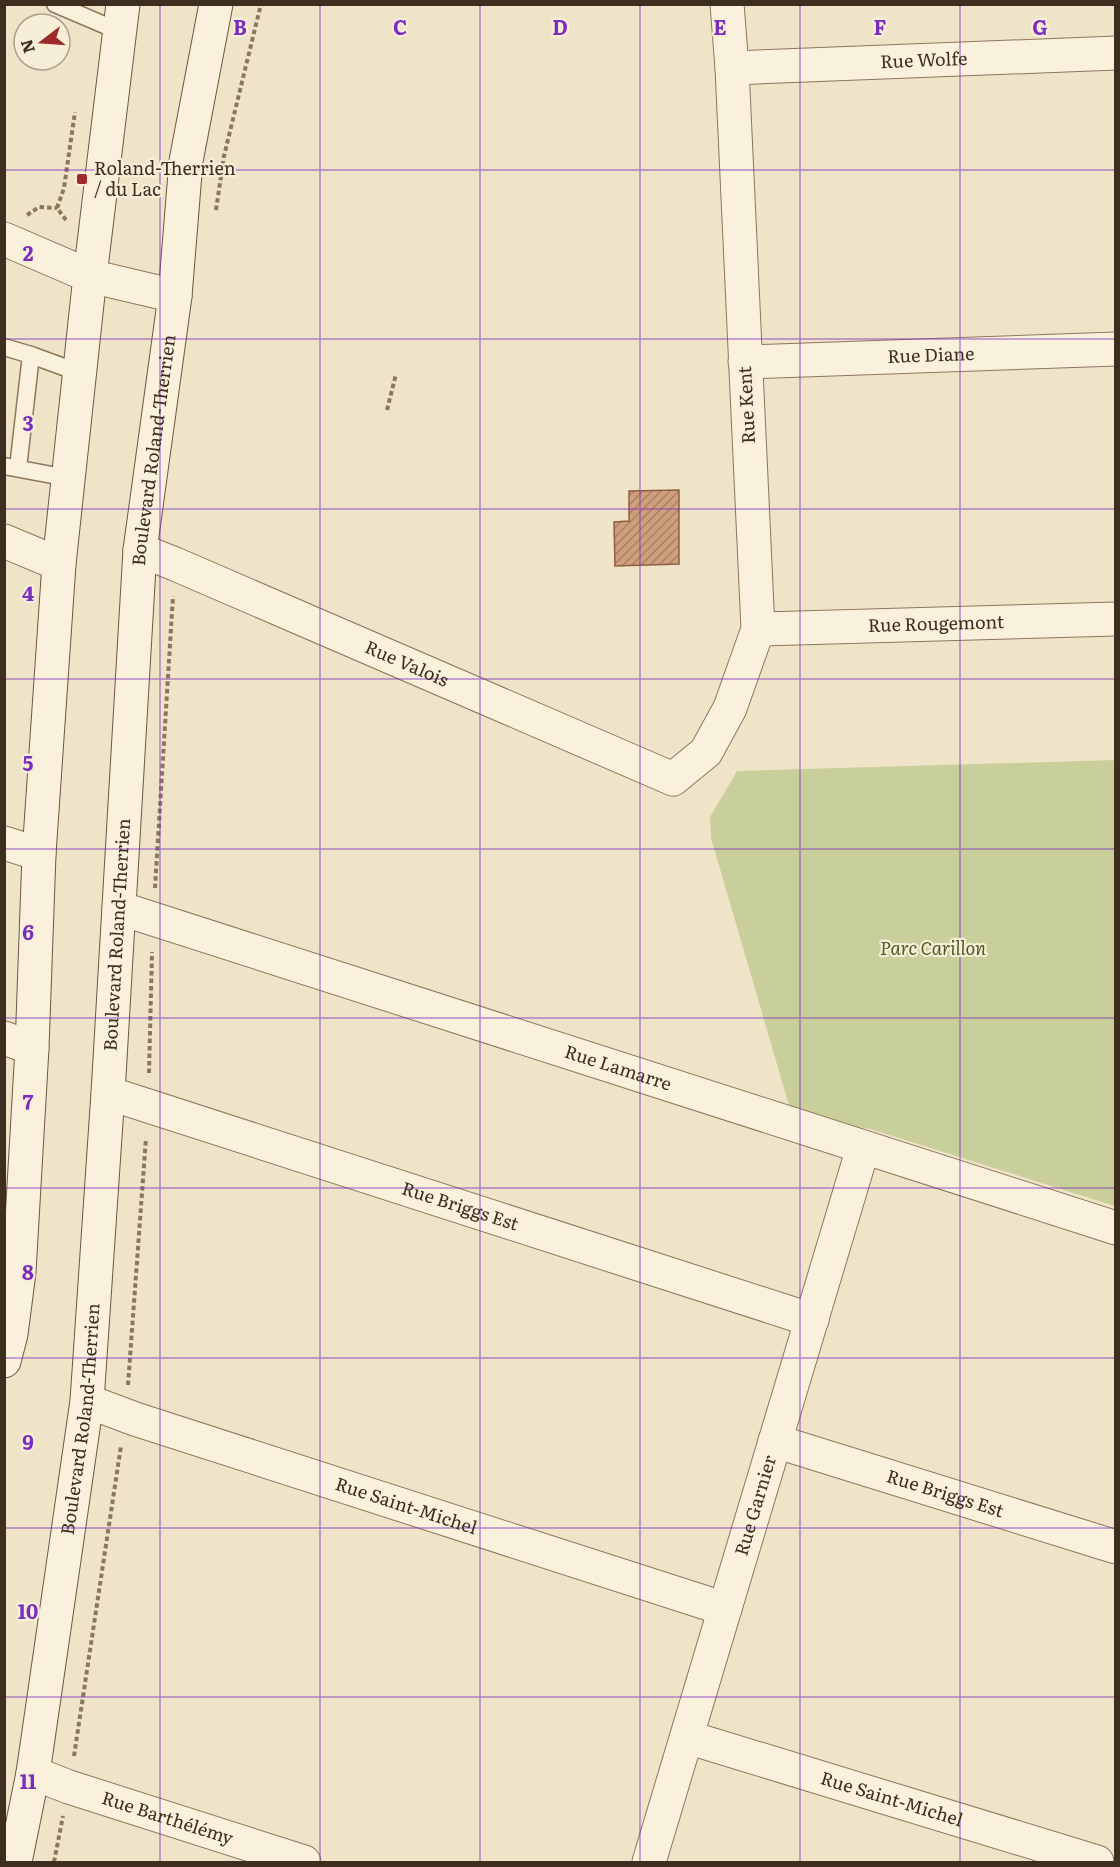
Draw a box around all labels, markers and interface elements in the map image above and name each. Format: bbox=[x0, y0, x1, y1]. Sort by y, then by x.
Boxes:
text: B bbox=[233, 11, 247, 41]
text: C bbox=[393, 11, 407, 41]
text: D bbox=[552, 11, 568, 41]
text: E bbox=[713, 11, 727, 41]
text: F bbox=[874, 11, 887, 41]
text: G bbox=[1032, 11, 1048, 41]
north arrow bbox=[12, 12, 72, 72]
text: N bbox=[13, 37, 40, 57]
street label: Rue Wolfe bbox=[880, 44, 968, 74]
place label: Roland-Therrien / du Lac bbox=[94, 154, 236, 202]
marker: Roland-Therrien / du Lac bbox=[75, 172, 89, 186]
text: 2 bbox=[23, 237, 34, 267]
street label: Boulevard Roland-Therrien bbox=[124, 333, 182, 567]
street label: Rue Diane bbox=[887, 339, 975, 369]
street label: Rue Kent bbox=[730, 365, 761, 445]
text: 3 bbox=[22, 407, 34, 437]
text: 4 bbox=[22, 577, 34, 607]
street label: Rue Rougemont bbox=[867, 607, 1005, 638]
street label: Rue Valois bbox=[361, 633, 453, 693]
text: 5 bbox=[23, 747, 34, 777]
street label: Boulevard Roland-Therrien bbox=[95, 817, 136, 1052]
text: 6 bbox=[22, 916, 34, 946]
park label: Parc Carillon bbox=[880, 934, 986, 961]
street label: Rue Lamarre bbox=[562, 1037, 675, 1096]
text: 7 bbox=[23, 1086, 34, 1116]
street label: Rue Briggs Est bbox=[399, 1174, 523, 1237]
text: 8 bbox=[22, 1256, 34, 1286]
street label: Boulevard Roland-Therrien bbox=[53, 1302, 106, 1537]
text: 9 bbox=[22, 1426, 34, 1456]
street label: Rue Garnier bbox=[727, 1451, 782, 1559]
street label: Rue Briggs Est bbox=[884, 1462, 1008, 1524]
street label: Rue Saint-Michel bbox=[332, 1469, 481, 1540]
text: 10 bbox=[18, 1595, 38, 1625]
street label: Rue Saint-Michel bbox=[818, 1764, 967, 1832]
text: 11 bbox=[20, 1765, 36, 1795]
street label: Rue Barthélémy bbox=[99, 1783, 238, 1851]

